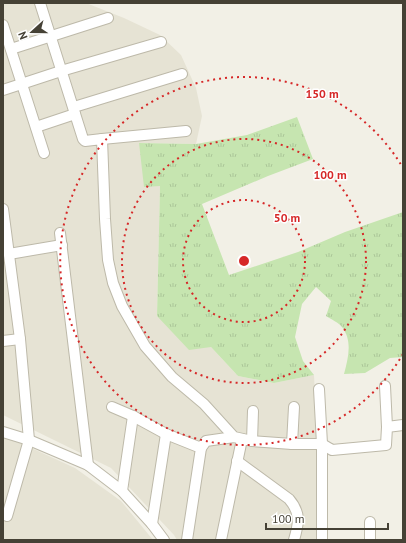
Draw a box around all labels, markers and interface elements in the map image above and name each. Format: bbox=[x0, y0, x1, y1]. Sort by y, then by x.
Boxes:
north arrow bbox=[12, 12, 52, 52]
text: N bbox=[15, 30, 30, 41]
text: 150 m bbox=[305, 86, 339, 101]
text: 100 m bbox=[313, 167, 347, 182]
text: 50 m bbox=[274, 210, 300, 225]
centre of rings bbox=[237, 254, 251, 268]
scale bar bbox=[266, 505, 388, 531]
text: 100 m bbox=[272, 511, 305, 526]

